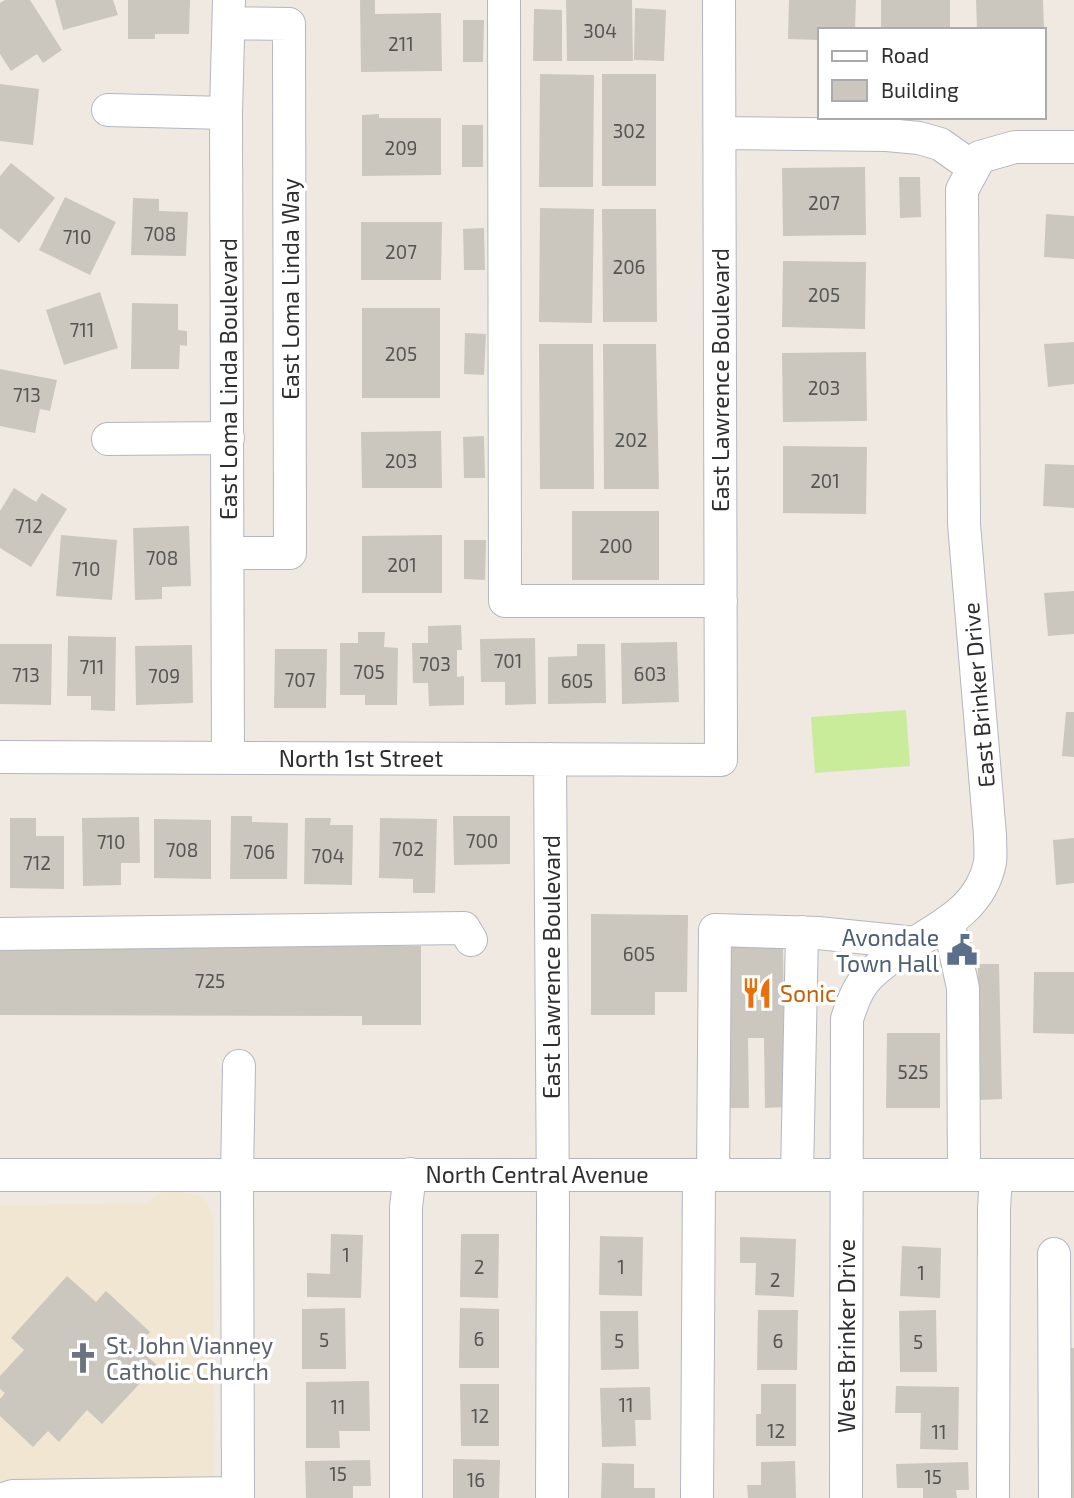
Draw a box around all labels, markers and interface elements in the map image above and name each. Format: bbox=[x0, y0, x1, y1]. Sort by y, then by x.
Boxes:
house number: 304 bbox=[583, 19, 617, 42]
legend bbox=[818, 28, 1046, 119]
house number: 211 bbox=[388, 32, 414, 55]
text: Road bbox=[881, 42, 929, 67]
text: Building bbox=[881, 77, 959, 102]
house number: 302 bbox=[613, 119, 645, 142]
house number: 209 bbox=[384, 136, 418, 159]
street label: East Loma Linda Way bbox=[276, 178, 304, 400]
house number: 207 bbox=[808, 191, 840, 214]
house number: 708 bbox=[144, 222, 176, 245]
house number: 710 bbox=[63, 225, 91, 248]
street label: East Loma Linda Boulevard bbox=[214, 238, 242, 520]
house number: 207 bbox=[385, 240, 417, 263]
street label: East Lawrence Boulevard bbox=[706, 248, 734, 512]
house number: 206 bbox=[612, 255, 646, 278]
house number: 205 bbox=[808, 283, 840, 306]
house number: 711 bbox=[70, 318, 94, 341]
house number: 205 bbox=[385, 342, 417, 365]
house number: 203 bbox=[808, 376, 840, 399]
house number: 713 bbox=[13, 383, 41, 406]
house number: 202 bbox=[615, 428, 647, 451]
house number: 203 bbox=[385, 449, 417, 472]
house number: 201 bbox=[810, 469, 840, 492]
house number: 712 bbox=[15, 514, 43, 537]
house number: 200 bbox=[599, 534, 633, 557]
house number: 708 bbox=[146, 546, 178, 569]
house number: 201 bbox=[387, 553, 417, 576]
house number: 710 bbox=[72, 557, 100, 580]
street label: East Brinker Drive bbox=[956, 601, 1000, 789]
house number: 701 bbox=[494, 649, 522, 672]
house number: 703 bbox=[419, 652, 451, 675]
house number: 711 bbox=[80, 655, 104, 678]
house number: 705 bbox=[353, 660, 385, 683]
house number: 603 bbox=[634, 662, 666, 685]
house number: 713 bbox=[12, 663, 40, 686]
house number: 709 bbox=[148, 664, 180, 687]
house number: 707 bbox=[285, 668, 316, 691]
house number: 605 bbox=[561, 669, 593, 692]
street label: North 1st Street bbox=[279, 744, 443, 772]
house number: 700 bbox=[466, 829, 498, 852]
house number: 710 bbox=[97, 830, 125, 853]
street label: East Lawrence Boulevard bbox=[537, 835, 565, 1099]
house number: 702 bbox=[392, 837, 424, 860]
house number: 708 bbox=[166, 838, 198, 861]
house number: 706 bbox=[243, 840, 275, 863]
house number: 704 bbox=[312, 844, 344, 867]
house number: 712 bbox=[23, 851, 51, 874]
place label: Avondale Town Hall bbox=[836, 923, 939, 977]
public building icon: Avondale Town Hall bbox=[945, 933, 979, 967]
house number: 605 bbox=[623, 942, 655, 965]
house number: 725 bbox=[195, 969, 225, 992]
restaurant icon: Sonic bbox=[740, 976, 774, 1010]
place label: Sonic bbox=[780, 979, 836, 1007]
house number: 525 bbox=[897, 1060, 929, 1083]
street label: North Central Avenue bbox=[425, 1160, 649, 1188]
street label: West Brinker Drive bbox=[832, 1239, 860, 1433]
house number: 1 bbox=[342, 1243, 350, 1266]
house number: 2 bbox=[474, 1255, 484, 1278]
house number: 1 bbox=[617, 1255, 625, 1278]
house number: 1 bbox=[917, 1261, 925, 1284]
house number: 2 bbox=[770, 1268, 780, 1291]
house number: 6 bbox=[474, 1327, 484, 1350]
house number: 5 bbox=[319, 1328, 329, 1351]
house number: 5 bbox=[614, 1329, 624, 1352]
house number: 6 bbox=[773, 1329, 783, 1352]
house number: 5 bbox=[913, 1330, 923, 1353]
place label: St. John Vianney Catholic Church bbox=[106, 1331, 273, 1385]
church icon: St. John Vianney Catholic Church bbox=[66, 1341, 100, 1375]
house number: 11 bbox=[618, 1393, 634, 1416]
house number: 11 bbox=[330, 1395, 346, 1418]
house number: 12 bbox=[471, 1404, 489, 1427]
house number: 12 bbox=[767, 1419, 785, 1442]
house number: 11 bbox=[931, 1420, 947, 1443]
house number: 15 bbox=[329, 1462, 347, 1485]
house number: 15 bbox=[924, 1465, 942, 1488]
house number: 16 bbox=[467, 1468, 485, 1491]

